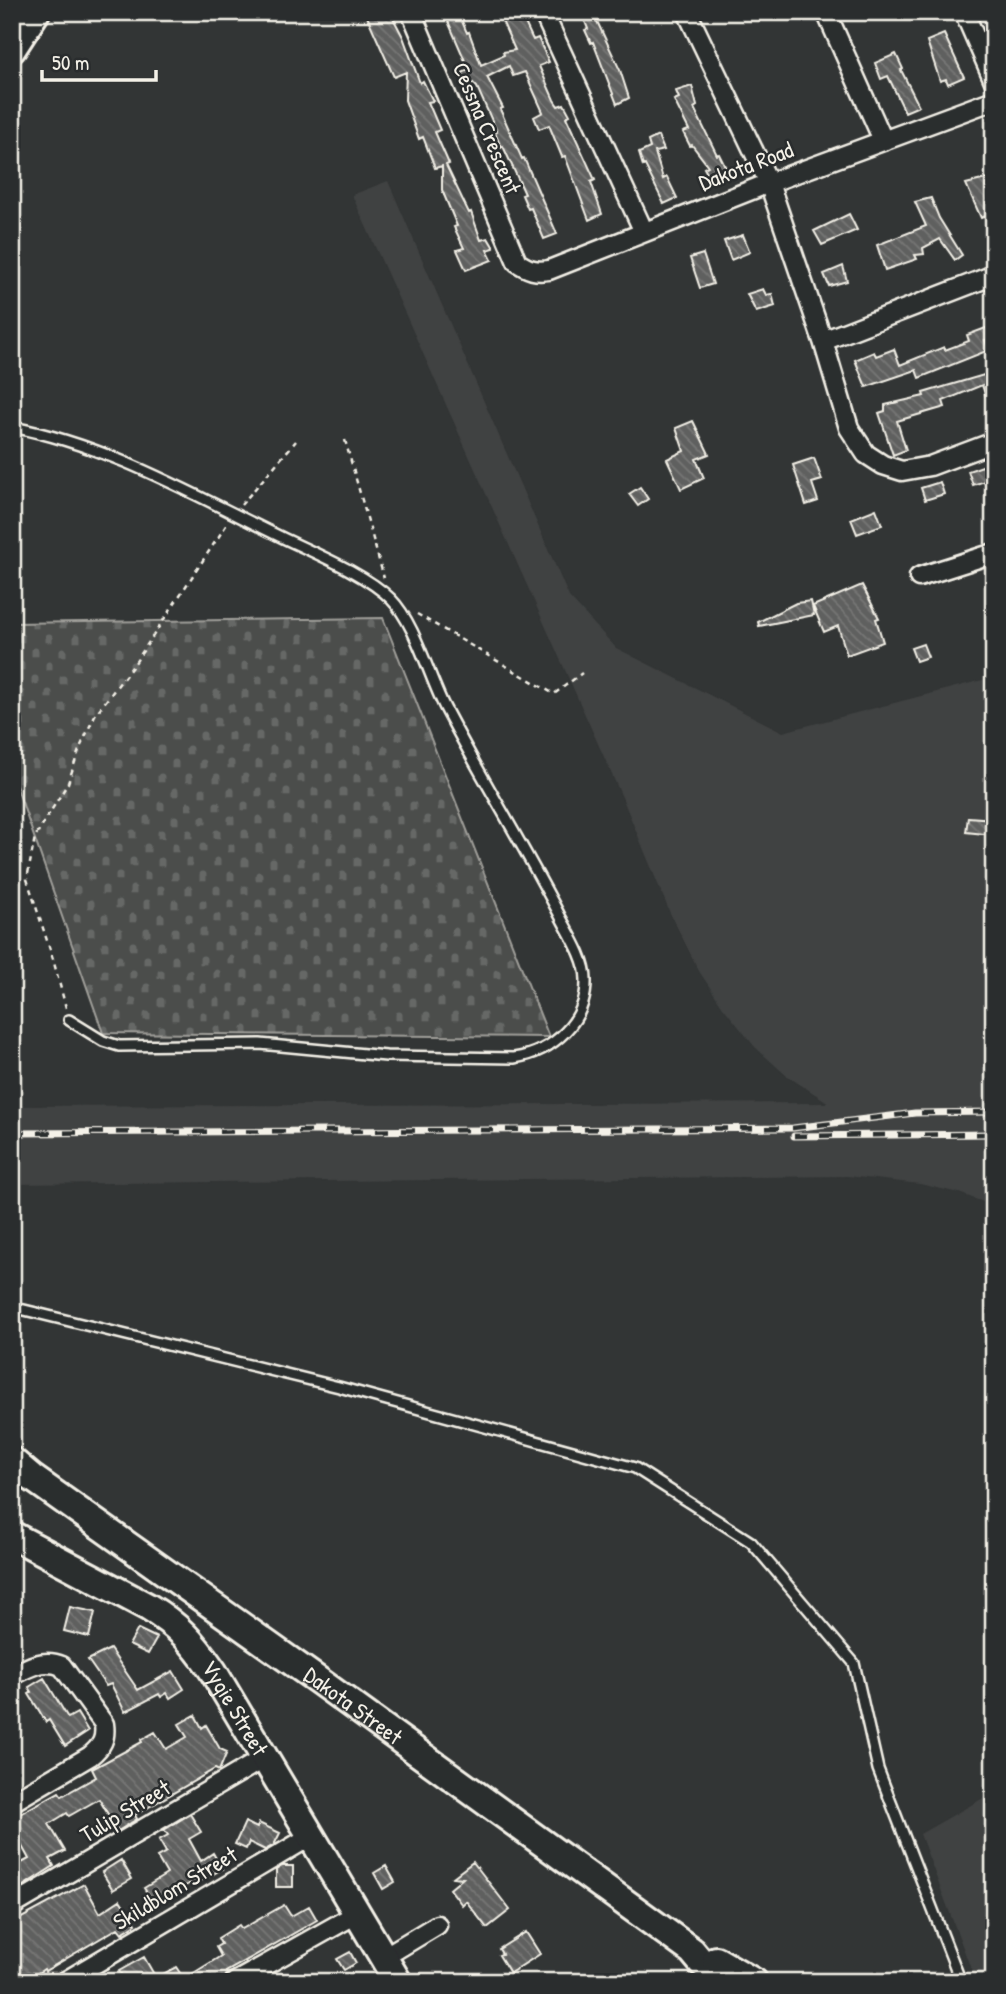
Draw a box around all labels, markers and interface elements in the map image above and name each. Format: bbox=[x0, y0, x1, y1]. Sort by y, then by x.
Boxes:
scale bar bbox=[42, 38, 156, 82]
text: 50 m bbox=[52, 48, 89, 77]
street label: Cessna Crescent bbox=[446, 57, 530, 199]
street label: Dakota Road bbox=[694, 133, 797, 198]
street label: Vygie Street bbox=[195, 1654, 276, 1762]
street label: Dakota Street bbox=[298, 1659, 410, 1752]
street label: Tulip Street bbox=[74, 1771, 176, 1850]
street label: Skildblom Street bbox=[107, 1838, 244, 1937]

